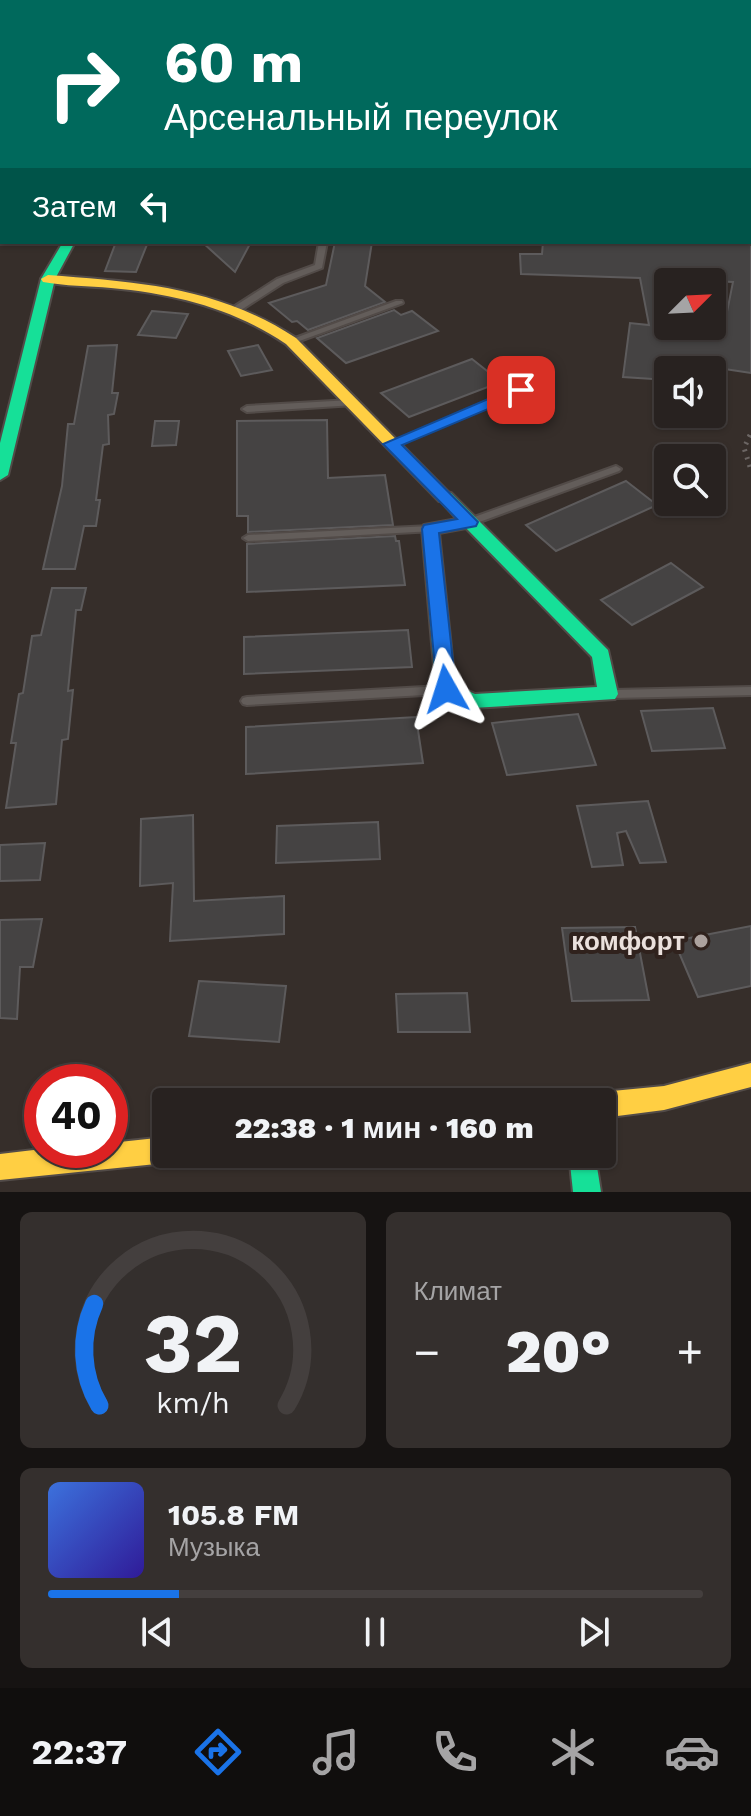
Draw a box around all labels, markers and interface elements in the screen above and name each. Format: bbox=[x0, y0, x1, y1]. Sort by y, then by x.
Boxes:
text: 60 m bbox=[164, 30, 303, 96]
icon: right bbox=[32, 32, 136, 136]
text: Арсенальный переулок bbox=[164, 97, 557, 139]
icon: left bbox=[133, 184, 177, 228]
text: Затем bbox=[32, 189, 117, 224]
north arrow bbox=[654, 268, 726, 340]
map controls bbox=[654, 268, 726, 516]
pin bbox=[487, 356, 555, 424]
button: sound bbox=[654, 356, 726, 428]
icon: arrive bbox=[499, 368, 543, 412]
button: search bbox=[654, 444, 726, 516]
position arrow bbox=[404, 647, 488, 731]
place label: комфорт bbox=[571, 926, 685, 956]
marker: комфорт bbox=[692, 932, 710, 950]
speed limit sign: 40 bbox=[24, 1064, 128, 1168]
text: 22:38 · 1 мин · 160 m bbox=[234, 1110, 534, 1145]
text: Климат bbox=[414, 1276, 502, 1306]
text: 32 bbox=[143, 1295, 242, 1392]
text: 20° bbox=[505, 1316, 611, 1387]
text: − bbox=[414, 1326, 440, 1378]
text: + bbox=[676, 1326, 703, 1378]
text: km/h bbox=[156, 1386, 230, 1420]
text: 105.8 FM bbox=[168, 1497, 299, 1532]
text: Музыка bbox=[168, 1532, 260, 1562]
icon: previous bbox=[135, 1610, 179, 1654]
icon: pause bbox=[353, 1610, 397, 1654]
icon: next bbox=[572, 1610, 616, 1654]
icon: directions bbox=[190, 1724, 246, 1780]
icon: music bbox=[308, 1724, 364, 1780]
icon: phone bbox=[427, 1724, 483, 1780]
icon: climate bbox=[545, 1724, 601, 1780]
icon: car bbox=[664, 1724, 720, 1780]
text: 22:37 bbox=[31, 1731, 127, 1773]

